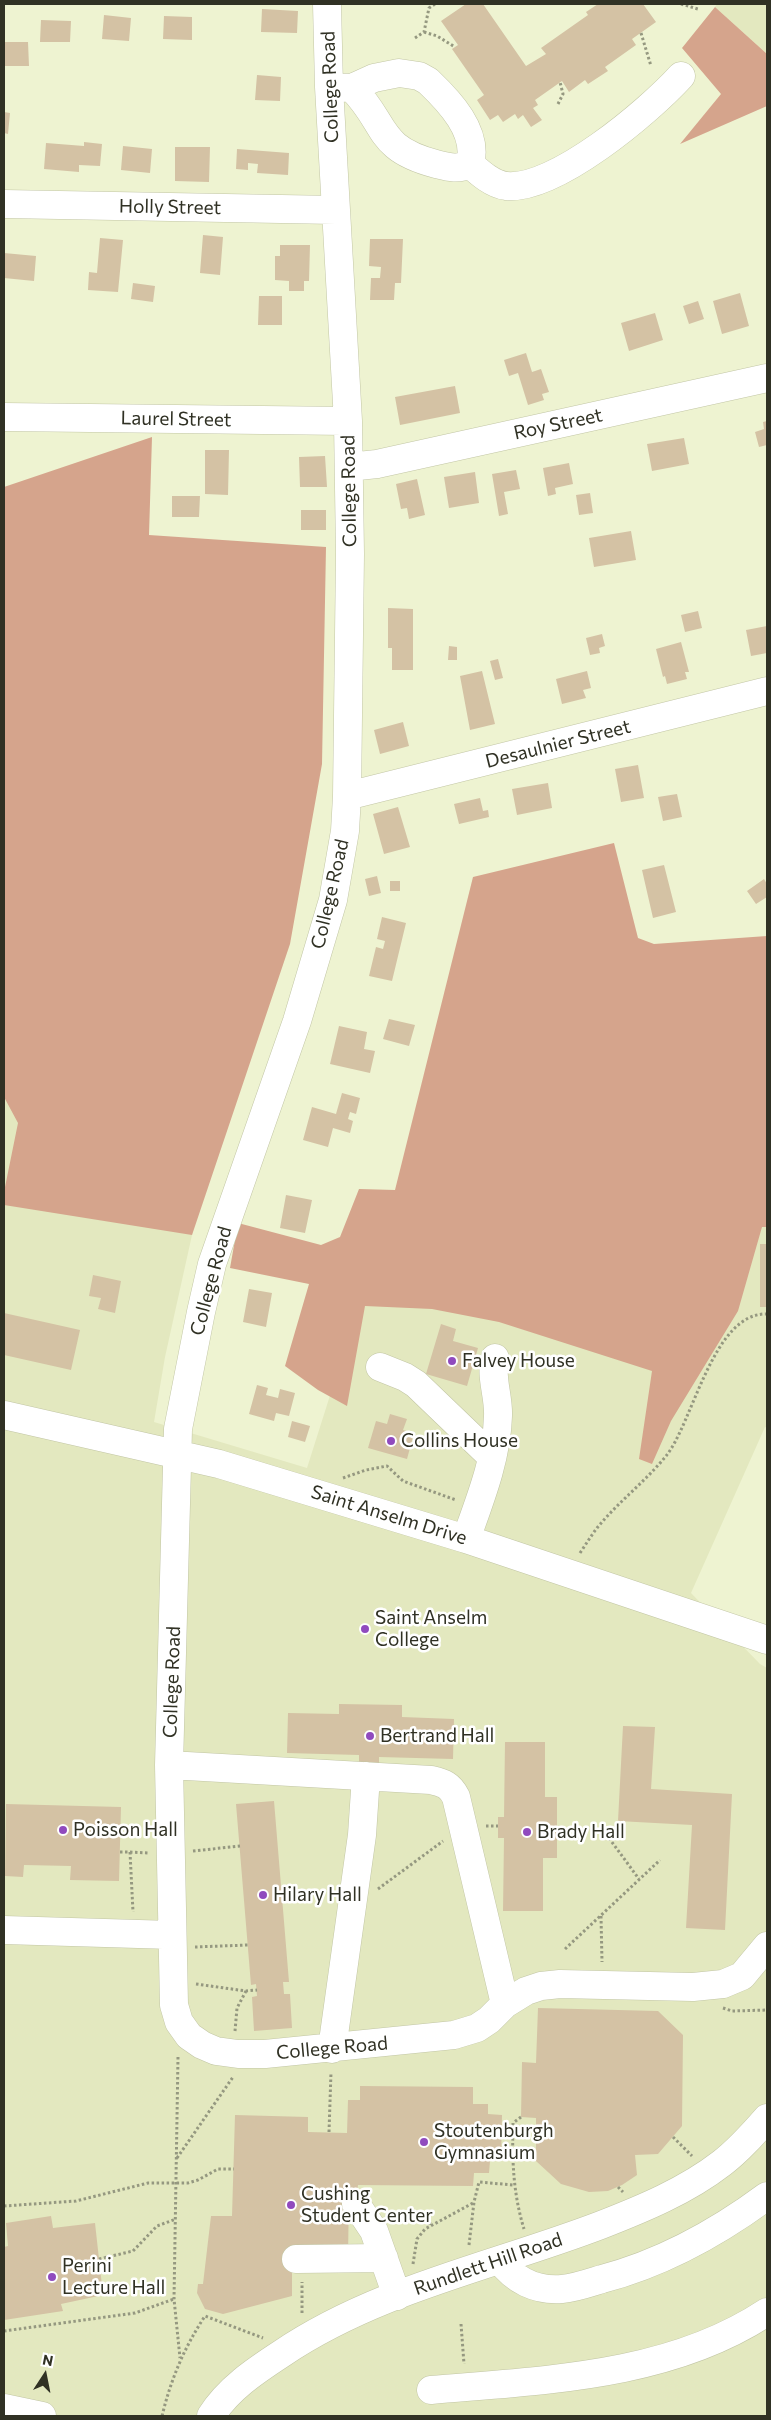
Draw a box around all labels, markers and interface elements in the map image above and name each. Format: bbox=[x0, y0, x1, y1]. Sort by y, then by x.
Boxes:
street label: College Road bbox=[317, 31, 343, 143]
street label: Holly Street bbox=[119, 195, 221, 219]
street label: Roy Street bbox=[511, 403, 605, 445]
street label: Laurel Street bbox=[120, 407, 232, 431]
street label: College Road bbox=[337, 435, 361, 547]
street label: Desaulnier Street bbox=[483, 715, 633, 773]
street label: College Road bbox=[306, 837, 354, 951]
street label: College Road bbox=[185, 1224, 237, 1338]
place label: Falvey House bbox=[462, 1350, 575, 1372]
marker: Falvey House bbox=[446, 1355, 458, 1367]
place label: Collins House bbox=[401, 1430, 518, 1452]
marker: Collins House bbox=[385, 1435, 397, 1447]
street label: Saint Anselm Drive bbox=[308, 1480, 470, 1550]
place label: Saint Anselm College bbox=[375, 1607, 487, 1651]
marker: Saint Anselm College bbox=[359, 1623, 371, 1635]
street label: College Road bbox=[159, 1626, 185, 1738]
place label: Bertrand Hall bbox=[380, 1725, 494, 1747]
marker: Bertrand Hall bbox=[364, 1730, 376, 1742]
place label: Poisson Hall bbox=[73, 1819, 178, 1841]
place label: Brady Hall bbox=[537, 1821, 625, 1843]
marker: Poisson Hall bbox=[57, 1824, 69, 1836]
marker: Brady Hall bbox=[521, 1826, 533, 1838]
place label: Hilary Hall bbox=[273, 1884, 362, 1906]
marker: Hilary Hall bbox=[257, 1889, 269, 1901]
street label: College Road bbox=[275, 2032, 389, 2064]
place label: Stoutenburgh Gymnasium bbox=[434, 2120, 554, 2164]
marker: Stoutenburgh Gymnasium bbox=[418, 2136, 430, 2148]
place label: Cushing Student Center bbox=[301, 2183, 433, 2227]
marker: Cushing Student Center bbox=[285, 2199, 297, 2211]
street label: Rundlett Hill Road bbox=[411, 2228, 565, 2300]
place label: Perini Lecture Hall bbox=[62, 2255, 165, 2299]
marker: Perini Lecture Hall bbox=[46, 2271, 58, 2283]
north arrow bbox=[20, 2350, 70, 2400]
text: N bbox=[41, 2350, 55, 2369]

